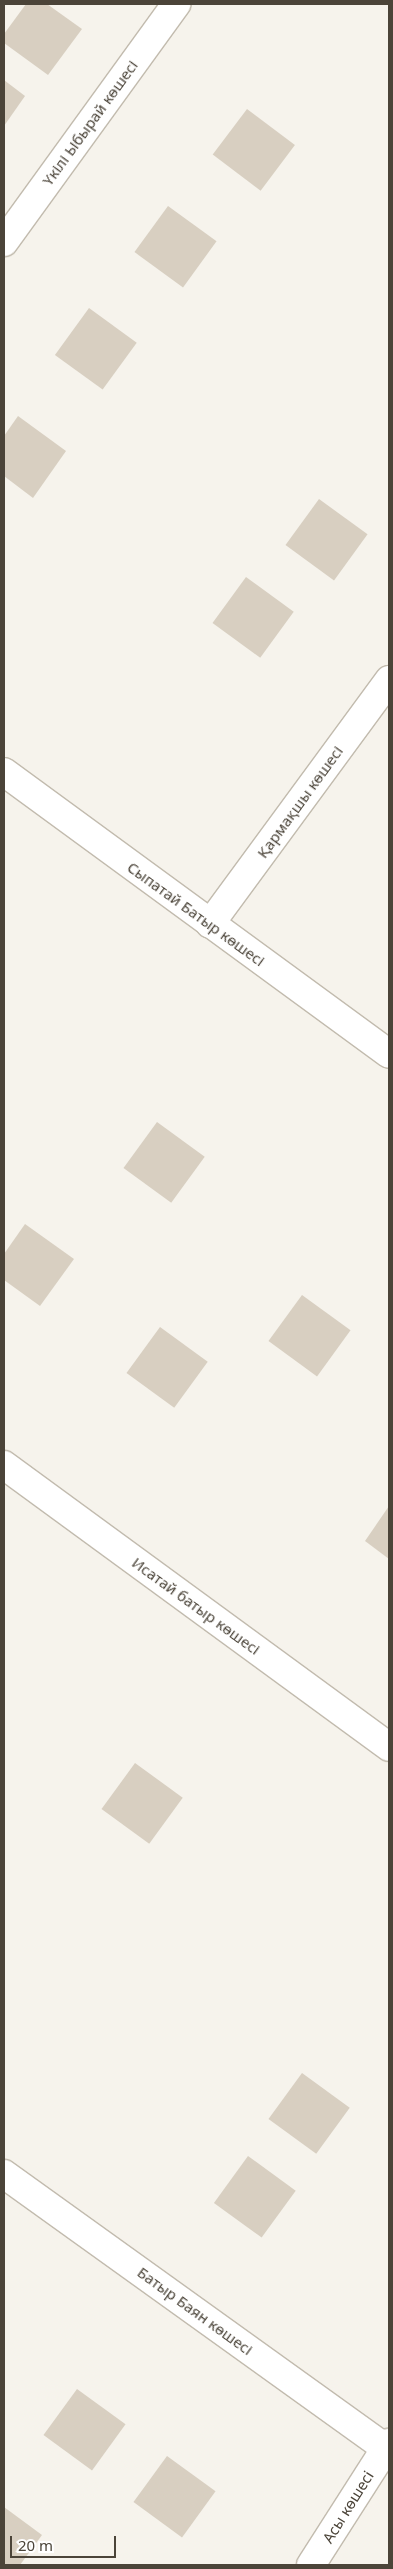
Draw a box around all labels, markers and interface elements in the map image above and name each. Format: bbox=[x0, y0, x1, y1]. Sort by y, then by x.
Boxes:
street label: Үкілі Ыбырай көшесі bbox=[39, 57, 141, 189]
street label: Қармақшы көшесі bbox=[253, 742, 347, 862]
street label: Сыпатай Батыр көшесі bbox=[124, 858, 268, 970]
street label: Исатай батыр көшесі bbox=[129, 1554, 263, 1658]
street label: Батыр Баян көшесі bbox=[134, 2263, 256, 2359]
street label: Асы көшесі bbox=[319, 2468, 377, 2546]
scale bar bbox=[12, 2526, 119, 2558]
text: 20 m bbox=[18, 2535, 53, 2555]

